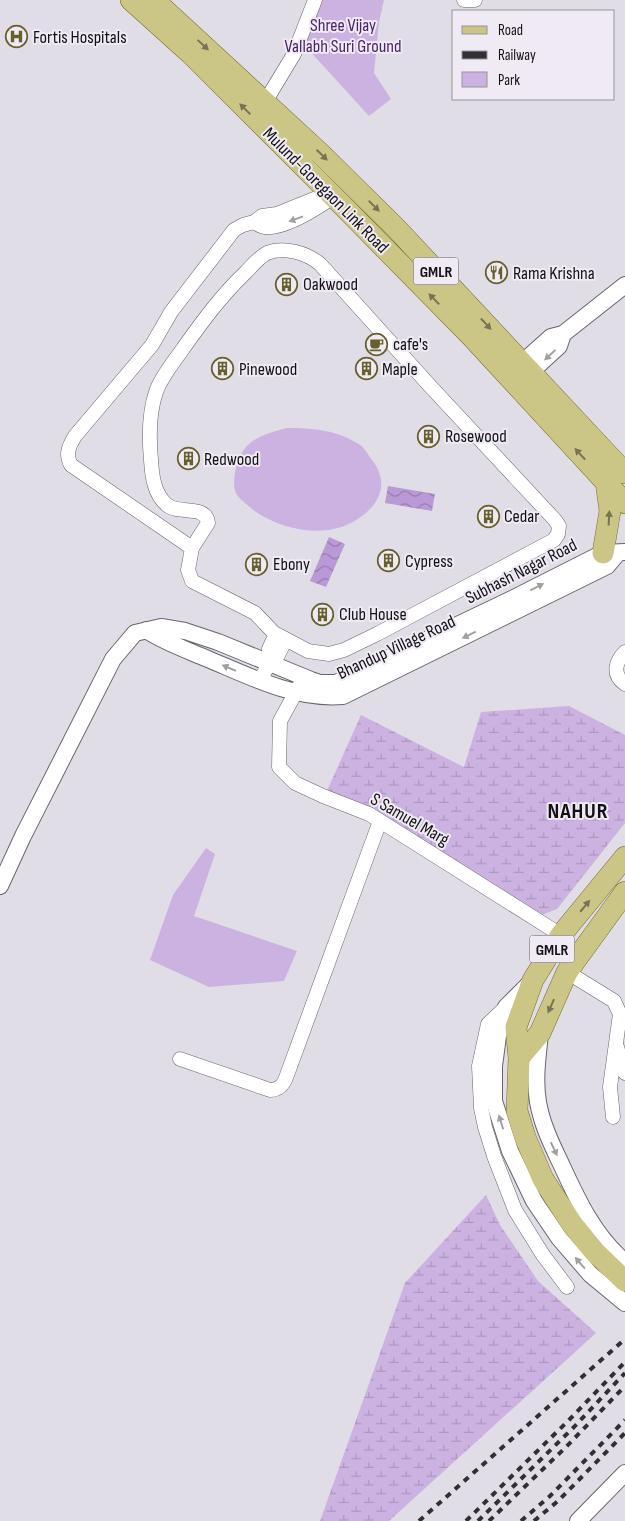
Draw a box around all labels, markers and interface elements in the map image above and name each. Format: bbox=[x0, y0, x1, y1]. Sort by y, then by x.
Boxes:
legend bbox=[452, 10, 615, 100]
park label: Shree Vijay Vallabh Suri Ground bbox=[285, 15, 401, 57]
text: Road bbox=[498, 21, 523, 40]
hospital icon: Fortis Hospitals bbox=[5, 25, 29, 49]
place label: Fortis Hospitals bbox=[33, 27, 127, 48]
one-way arrow bbox=[196, 39, 208, 51]
text: Railway bbox=[498, 46, 536, 65]
text: Park bbox=[498, 71, 520, 90]
one-way arrow bbox=[239, 103, 251, 115]
street label: Mulund-Goregaon Link Road bbox=[259, 123, 393, 257]
one-way arrow bbox=[316, 149, 328, 161]
one-way arrow bbox=[368, 200, 380, 212]
one-way arrow bbox=[288, 215, 303, 223]
road number: GMLR bbox=[414, 258, 458, 284]
restaurant icon: Rama Krishna bbox=[485, 261, 509, 285]
place label: Rama Krishna bbox=[513, 263, 595, 284]
building icon: Oakwood bbox=[275, 272, 299, 296]
place label: Oakwood bbox=[303, 274, 358, 295]
one-way arrow bbox=[428, 294, 440, 306]
one-way arrow bbox=[480, 317, 492, 329]
cafe icon: cafe's bbox=[365, 332, 389, 356]
place label: cafe's bbox=[393, 334, 428, 355]
one-way arrow bbox=[544, 349, 556, 361]
building icon: Pinewood bbox=[211, 357, 235, 381]
building icon: Maple bbox=[354, 357, 378, 381]
place label: Pinewood bbox=[239, 359, 297, 380]
place label: Maple bbox=[382, 359, 418, 380]
building icon: Rosewood bbox=[417, 424, 441, 448]
place label: Rosewood bbox=[445, 426, 507, 447]
building icon: Redwood bbox=[176, 447, 200, 471]
place label: Redwood bbox=[204, 449, 259, 470]
one-way arrow bbox=[574, 449, 586, 461]
building icon: Cedar bbox=[476, 504, 500, 528]
place label: Cedar bbox=[504, 506, 539, 527]
one-way arrow bbox=[606, 509, 614, 525]
street label: Subhash Nagar Road bbox=[462, 534, 581, 609]
building icon: Cypress bbox=[377, 549, 401, 573]
place label: Cypress bbox=[405, 551, 453, 572]
building icon: Ebony bbox=[245, 552, 269, 576]
place label: Ebony bbox=[273, 554, 310, 575]
one-way arrow bbox=[530, 583, 544, 591]
building icon: Club House bbox=[311, 602, 335, 626]
place label: Club House bbox=[339, 604, 407, 625]
street label: Bhandup Village Road bbox=[334, 611, 459, 684]
one-way arrow bbox=[462, 631, 476, 639]
one-way arrow bbox=[222, 663, 236, 671]
street label: S Samuel Marg bbox=[367, 789, 453, 850]
district label: NAHUR bbox=[547, 798, 609, 825]
one-way arrow bbox=[579, 900, 590, 913]
road number: GMLR bbox=[530, 936, 574, 962]
one-way arrow bbox=[547, 999, 555, 1013]
one-way arrow bbox=[497, 1115, 504, 1130]
one-way arrow bbox=[550, 1142, 558, 1156]
one-way arrow bbox=[574, 1257, 586, 1269]

